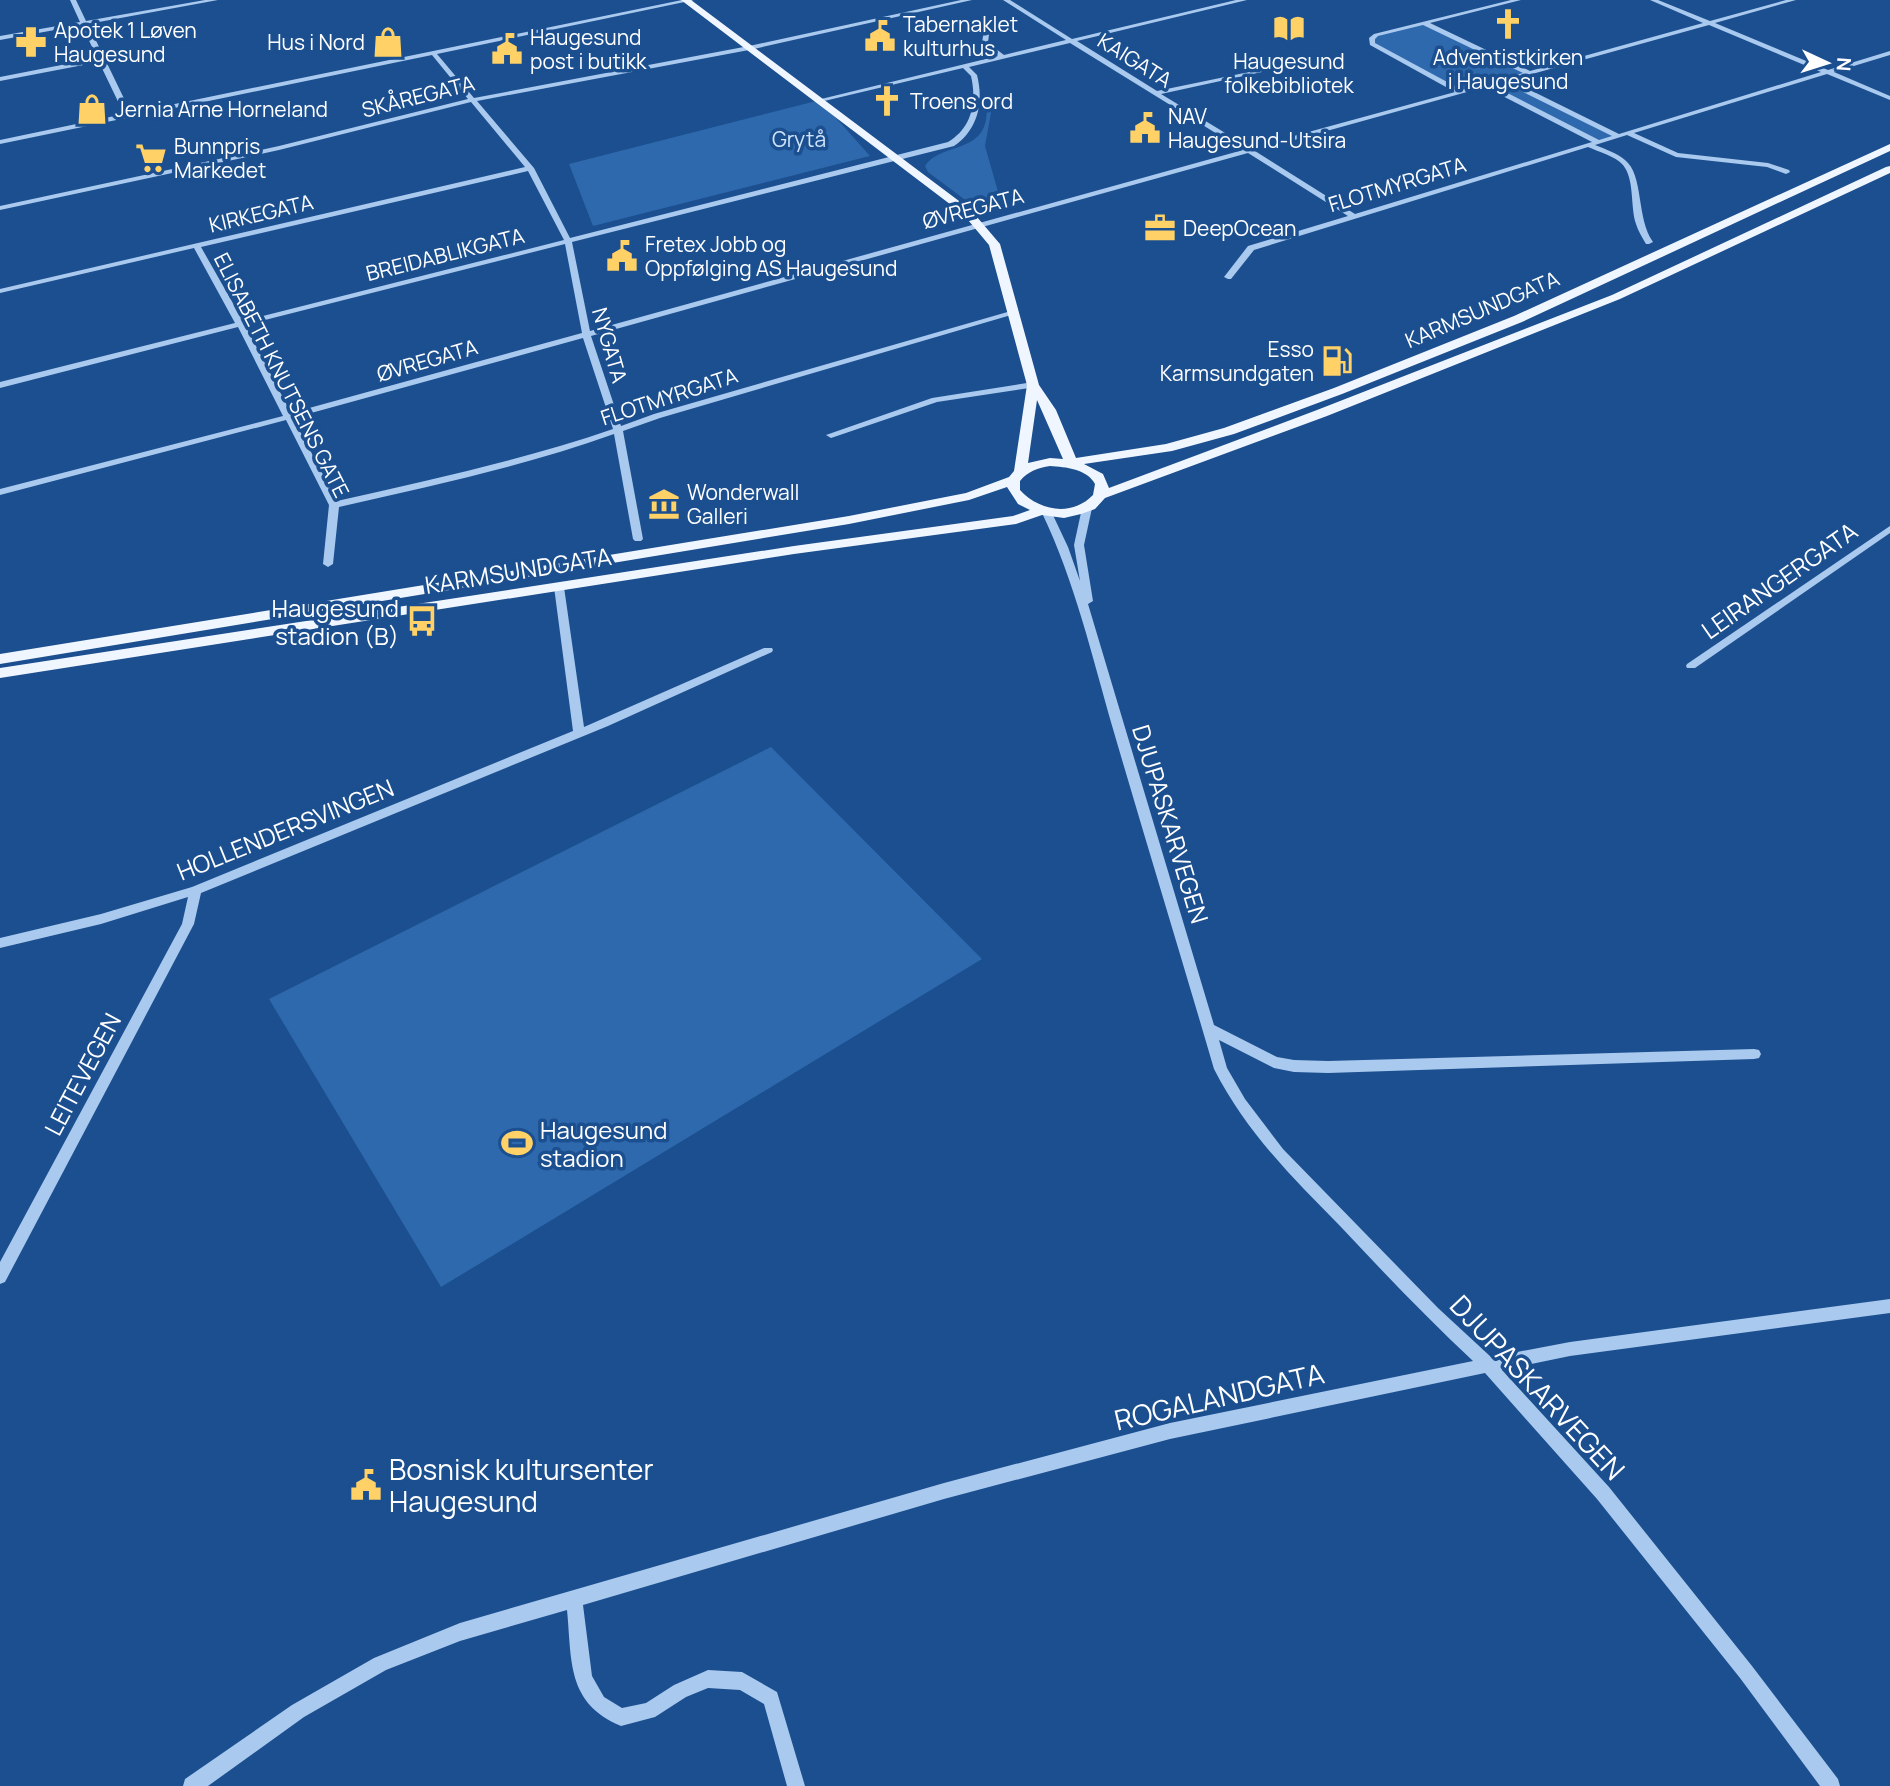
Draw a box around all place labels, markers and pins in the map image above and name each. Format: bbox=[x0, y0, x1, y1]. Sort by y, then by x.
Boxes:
church icon: Adventistkirken i Haugesund bbox=[1491, 7, 1525, 41]
place label: Tabernaklet kulturhus bbox=[903, 10, 1018, 62]
library icon: Haugesund folkebibliotek bbox=[1272, 11, 1306, 45]
place label: Apotek 1 Løven Haugesund bbox=[54, 16, 197, 68]
public building icon: Tabernaklet kulturhus bbox=[863, 19, 897, 53]
place label: Haugesund post i butikk bbox=[530, 23, 647, 75]
pharmacy icon: Apotek 1 Løven Haugesund bbox=[14, 25, 48, 59]
shop icon: Hus i Nord bbox=[371, 25, 405, 59]
place label: Hus i Nord bbox=[267, 28, 365, 56]
public building icon: Haugesund post i butikk bbox=[490, 32, 524, 66]
place label: Adventistkirken i Haugesund bbox=[1433, 43, 1583, 95]
place label: Haugesund folkebibliotek bbox=[1224, 47, 1354, 99]
church icon: Troens ord bbox=[870, 84, 904, 118]
place label: Troens ord bbox=[910, 87, 1013, 115]
shop icon: Jernia Arne Horneland bbox=[75, 92, 109, 126]
place label: Jernia Arne Horneland bbox=[115, 95, 328, 123]
place label: NAV Haugesund-Utsira bbox=[1168, 102, 1346, 154]
public building icon: NAV Haugesund-Utsira bbox=[1128, 111, 1162, 145]
place label: Bunnpris Markedet bbox=[174, 132, 267, 184]
supermarket icon: Bunnpris Markedet bbox=[134, 141, 168, 175]
office icon: DeepOcean bbox=[1143, 211, 1177, 245]
place label: DeepOcean bbox=[1183, 214, 1296, 242]
place label: Fretex Jobb og Oppfølging AS Haugesund bbox=[645, 230, 897, 282]
public building icon: Fretex Jobb og Oppfølging AS Haugesund bbox=[605, 239, 639, 273]
place label: Esso Karmsundgaten bbox=[1160, 335, 1314, 387]
fuel station icon: Esso Karmsundgaten bbox=[1320, 344, 1354, 378]
place label: Wonderwall Galleri bbox=[687, 478, 799, 530]
museum icon: Wonderwall Galleri bbox=[647, 487, 681, 521]
place label: Haugesund stadion (B) bbox=[271, 591, 399, 652]
bus stop icon: Haugesund stadion (B) bbox=[405, 604, 439, 638]
place label: Haugesund stadion bbox=[540, 1113, 668, 1174]
sports icon: Haugesund stadion bbox=[500, 1126, 534, 1160]
place label: Bosnisk kultursenter Haugesund bbox=[389, 1450, 653, 1520]
public building icon: Bosnisk kultursenter Haugesund bbox=[349, 1468, 383, 1502]

